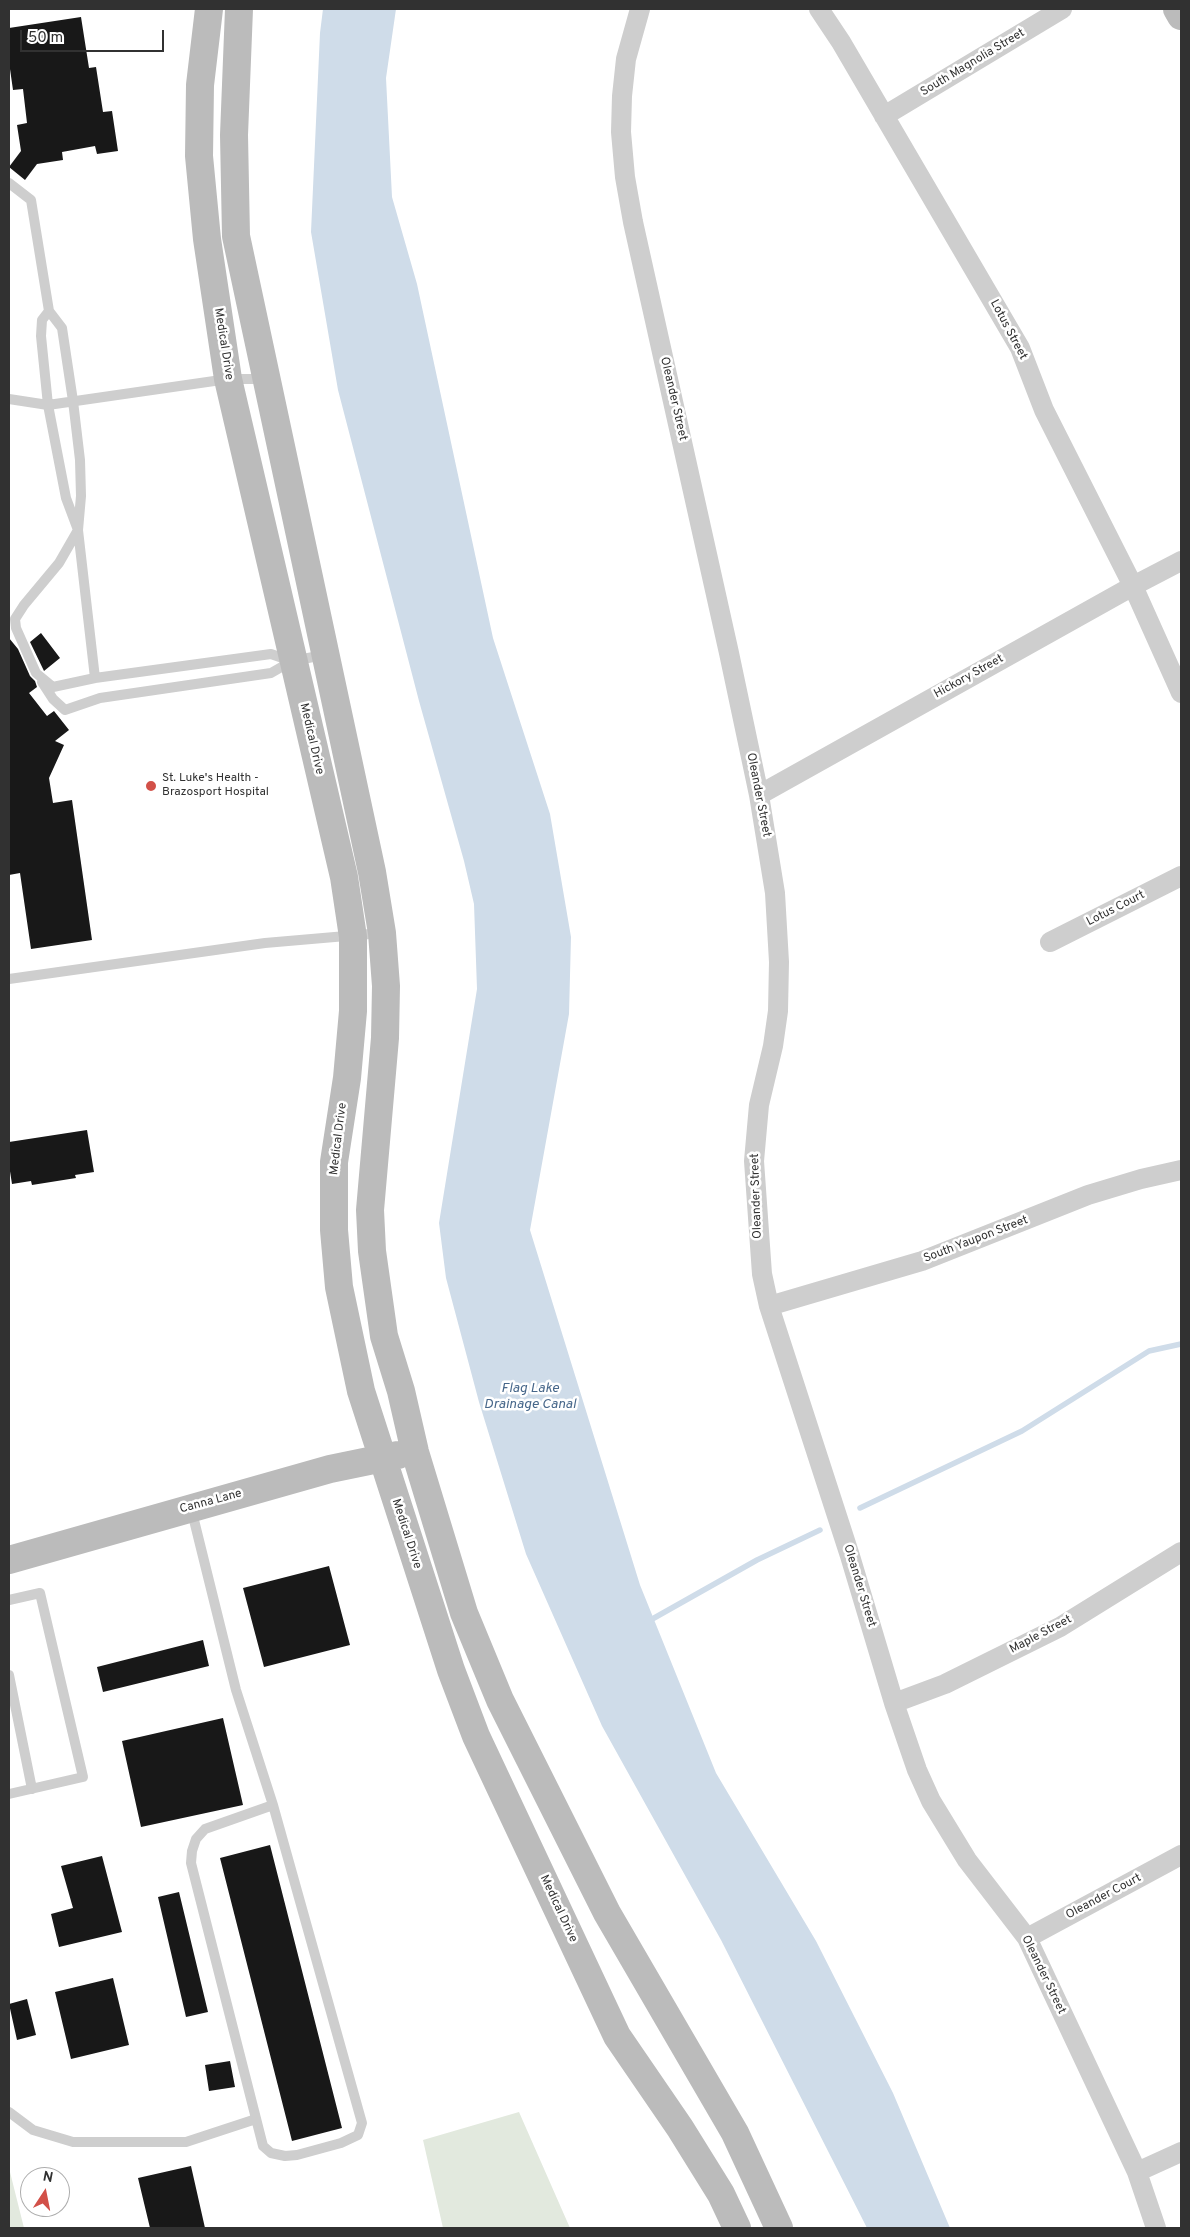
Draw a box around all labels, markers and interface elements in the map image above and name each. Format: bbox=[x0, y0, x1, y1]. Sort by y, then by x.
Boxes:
scale bar bbox=[22, 20, 166, 52]
street label: South Magnolia Street bbox=[918, 26, 1028, 100]
text: 50 m bbox=[28, 29, 63, 48]
street label: Lotus Street bbox=[986, 298, 1030, 362]
street label: Medical Drive bbox=[210, 307, 236, 381]
street label: Oleander Street bbox=[656, 356, 690, 442]
street label: Hickory Street bbox=[932, 652, 1006, 702]
street label: Medical Drive bbox=[296, 702, 326, 776]
street label: Oleander Street bbox=[743, 752, 773, 838]
place label: St. Luke's Health - Brazosport Hospital bbox=[162, 772, 269, 800]
marker: St. Luke's Health - Brazosport Hospital bbox=[144, 779, 158, 793]
street label: Lotus Court bbox=[1084, 888, 1148, 930]
street label: Medical Drive bbox=[327, 1102, 351, 1176]
street label: Oleander Street bbox=[748, 1153, 766, 1239]
street label: South Yaupon Street bbox=[922, 1213, 1030, 1267]
water label: Flag Lake Drainage Canal bbox=[484, 1381, 576, 1414]
street label: Canna Lane bbox=[178, 1487, 244, 1517]
street label: Medical Drive bbox=[388, 1497, 424, 1571]
street label: Oleander Street bbox=[840, 1543, 878, 1629]
street label: Maple Street bbox=[1008, 1613, 1074, 1657]
street label: Oleander Court bbox=[1064, 1871, 1144, 1923]
street label: Medical Drive bbox=[536, 1873, 580, 1945]
street label: Oleander Street bbox=[1018, 1933, 1068, 2017]
north arrow bbox=[20, 2167, 70, 2217]
text: N bbox=[41, 2168, 54, 2187]

